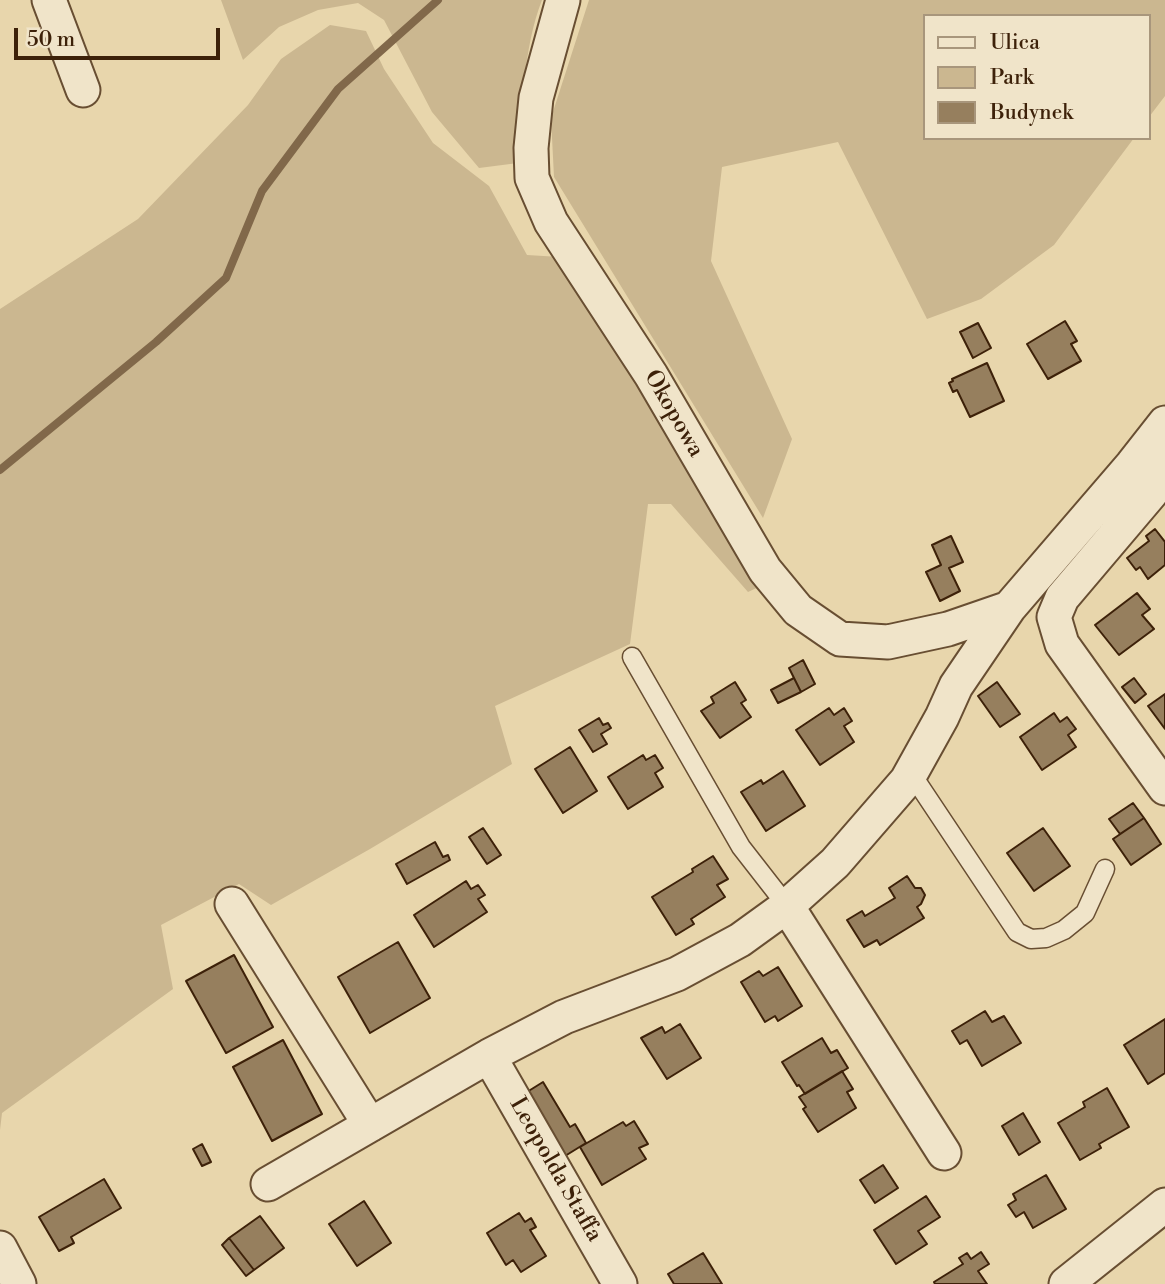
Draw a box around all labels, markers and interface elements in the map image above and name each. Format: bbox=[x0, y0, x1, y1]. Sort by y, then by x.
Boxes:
scale bar bbox=[18, 14, 224, 58]
legend bbox=[923, 14, 1151, 140]
text: 50 m bbox=[27, 27, 75, 53]
text: Ulica bbox=[990, 30, 1040, 56]
text: Park bbox=[990, 65, 1034, 91]
text: Budynek bbox=[990, 100, 1073, 126]
street label: Okopowa bbox=[637, 365, 709, 463]
street label: Leopolda Staffa bbox=[503, 1093, 607, 1247]

